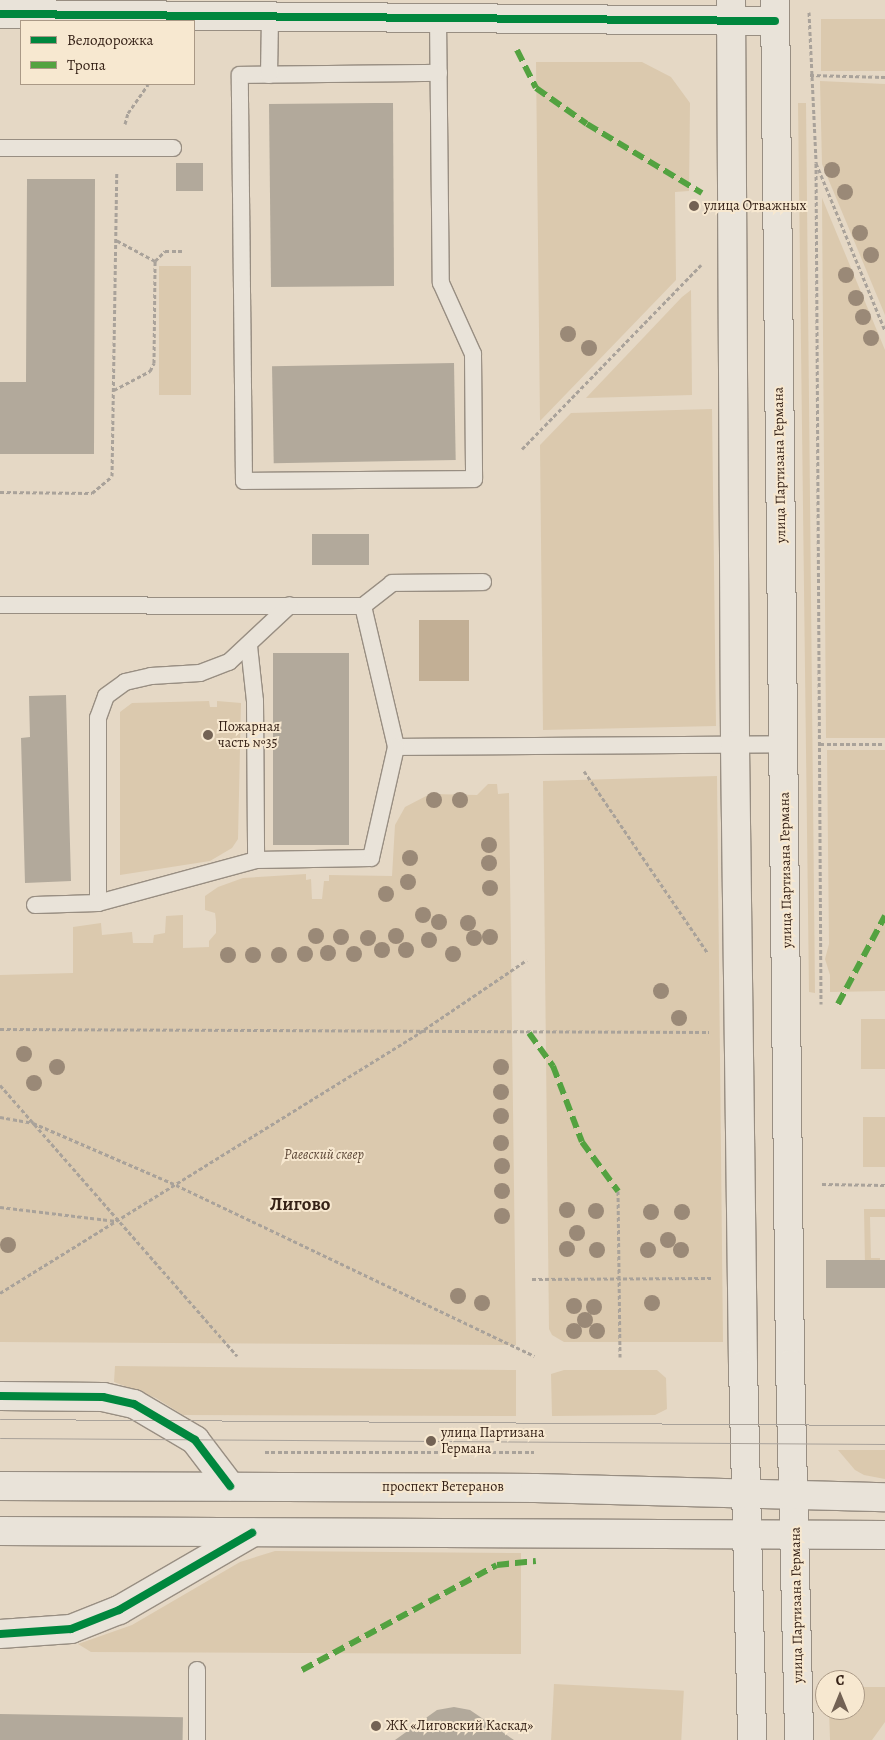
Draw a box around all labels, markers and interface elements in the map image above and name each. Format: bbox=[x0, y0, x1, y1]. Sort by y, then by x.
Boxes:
legend bbox=[20, 20, 195, 85]
text: Велодорожка bbox=[67, 30, 154, 50]
text: Тропа bbox=[67, 55, 106, 75]
place label: улица Отважных bbox=[704, 198, 806, 214]
marker: улица Отважных bbox=[688, 200, 700, 212]
street label: улица Партизана Германа bbox=[770, 387, 790, 543]
place label: Пожарная часть №35 bbox=[218, 719, 280, 752]
marker: Пожарная часть №35 bbox=[202, 729, 214, 741]
street label: улица Партизана Германа bbox=[776, 792, 796, 948]
park label: Раевский сквер bbox=[284, 1147, 364, 1163]
district label: Лигово bbox=[270, 1194, 330, 1216]
place label: улица Партизана Германа bbox=[441, 1425, 544, 1458]
marker: улица Партизана Германа bbox=[425, 1435, 437, 1447]
street label: проспект Ветеранов bbox=[382, 1479, 504, 1495]
street label: улица Партизана Германа bbox=[787, 1527, 807, 1683]
north arrow bbox=[815, 1670, 865, 1720]
text: С bbox=[836, 1671, 844, 1690]
place label: ЖК «Лиговский Каскад» bbox=[386, 1718, 533, 1734]
marker: ЖК «Лиговский Каскад» bbox=[370, 1720, 382, 1732]

